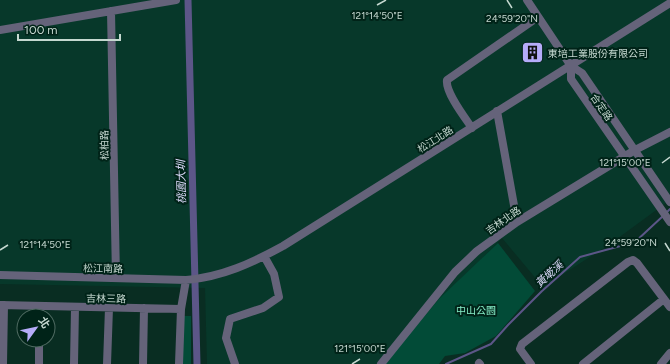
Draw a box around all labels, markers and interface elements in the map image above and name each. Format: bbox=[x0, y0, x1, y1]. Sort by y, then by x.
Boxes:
text: 121°14'50"E bbox=[351, 9, 403, 22]
text: 24°59'20"N bbox=[486, 12, 538, 25]
scale bar bbox=[18, 16, 120, 42]
text: 100 m bbox=[24, 23, 58, 37]
building icon: 東培工業股份有限公司 bbox=[519, 40, 545, 66]
place label: 東培工業股份有限公司 bbox=[548, 47, 648, 60]
street label: 合定路 bbox=[588, 91, 616, 123]
street label: 松江北路 bbox=[415, 123, 456, 156]
street label: 松柏路 bbox=[98, 130, 111, 160]
text: 121°15'00"E bbox=[599, 156, 651, 169]
water label: 桃園大圳 bbox=[175, 158, 188, 204]
street label: 吉林北路 bbox=[483, 204, 523, 237]
text: 24°59'20"N bbox=[605, 236, 657, 249]
text: 121°14'50"E bbox=[19, 238, 71, 251]
water label: 黃墘溪 bbox=[533, 257, 567, 290]
street label: 松江南路 bbox=[83, 262, 123, 275]
street label: 吉林三路 bbox=[86, 292, 126, 305]
park label: 中山公園 bbox=[456, 304, 496, 317]
north arrow bbox=[16, 308, 56, 348]
text: 北 bbox=[36, 315, 52, 331]
text: 121°15'00"E bbox=[334, 342, 386, 355]

